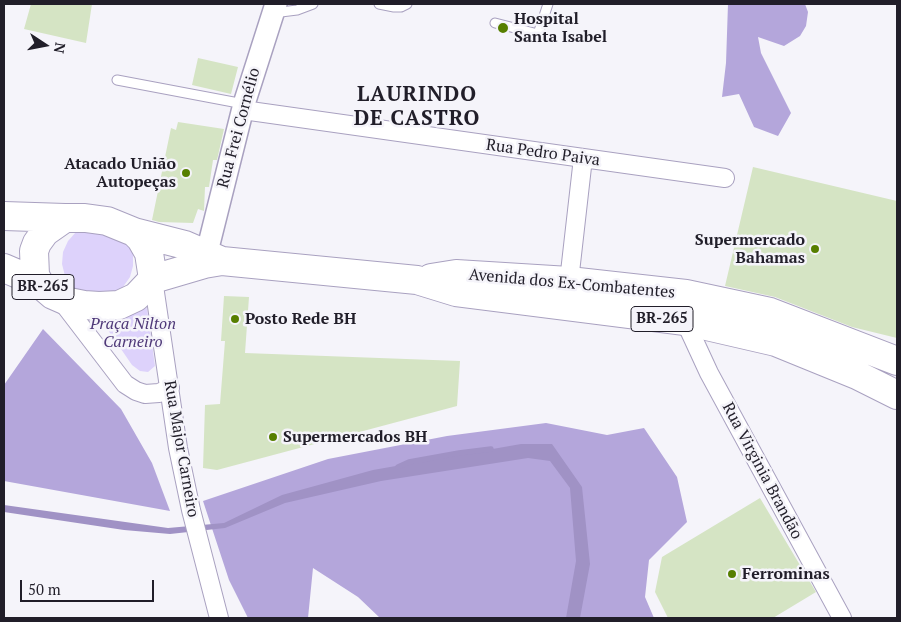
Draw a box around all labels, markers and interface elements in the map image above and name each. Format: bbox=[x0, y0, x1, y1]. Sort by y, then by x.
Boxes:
place label: Hospital Santa Isabel bbox=[514, 9, 607, 47]
north arrow bbox=[20, 20, 70, 70]
marker: Hospital Santa Isabel bbox=[496, 21, 510, 35]
text: N bbox=[50, 41, 71, 55]
street label: Rua Frei Cornélio bbox=[214, 66, 264, 190]
district label: LAURINDO DE CASTRO bbox=[353, 82, 481, 132]
street label: Rua Pedro Paiva bbox=[485, 136, 601, 170]
place label: Atacado União Autopeças bbox=[64, 154, 176, 192]
marker: Atacado União Autopeças bbox=[180, 167, 192, 179]
place label: Supermercado Bahamas bbox=[695, 230, 805, 268]
marker: Supermercado Bahamas bbox=[809, 243, 821, 255]
street label: Avenida dos Ex-Combatentes bbox=[468, 265, 676, 303]
road number: BR-265 bbox=[12, 274, 74, 300]
road number: BR-265 bbox=[631, 306, 693, 332]
place label: Posto Rede BH bbox=[245, 309, 356, 329]
marker: Posto Rede BH bbox=[229, 313, 241, 325]
park label: Praça Nilton Carneiro bbox=[90, 314, 176, 352]
street label: Rua Major Carneiro bbox=[160, 379, 202, 519]
street label: Rua Virginia Brandão bbox=[718, 399, 806, 543]
place label: Supermercados BH bbox=[283, 427, 427, 447]
marker: Supermercados BH bbox=[267, 431, 279, 443]
place label: Ferrominas bbox=[742, 564, 830, 584]
marker: Ferrominas bbox=[726, 568, 738, 580]
scale bar bbox=[22, 570, 156, 602]
text: 50 m bbox=[28, 579, 61, 599]

